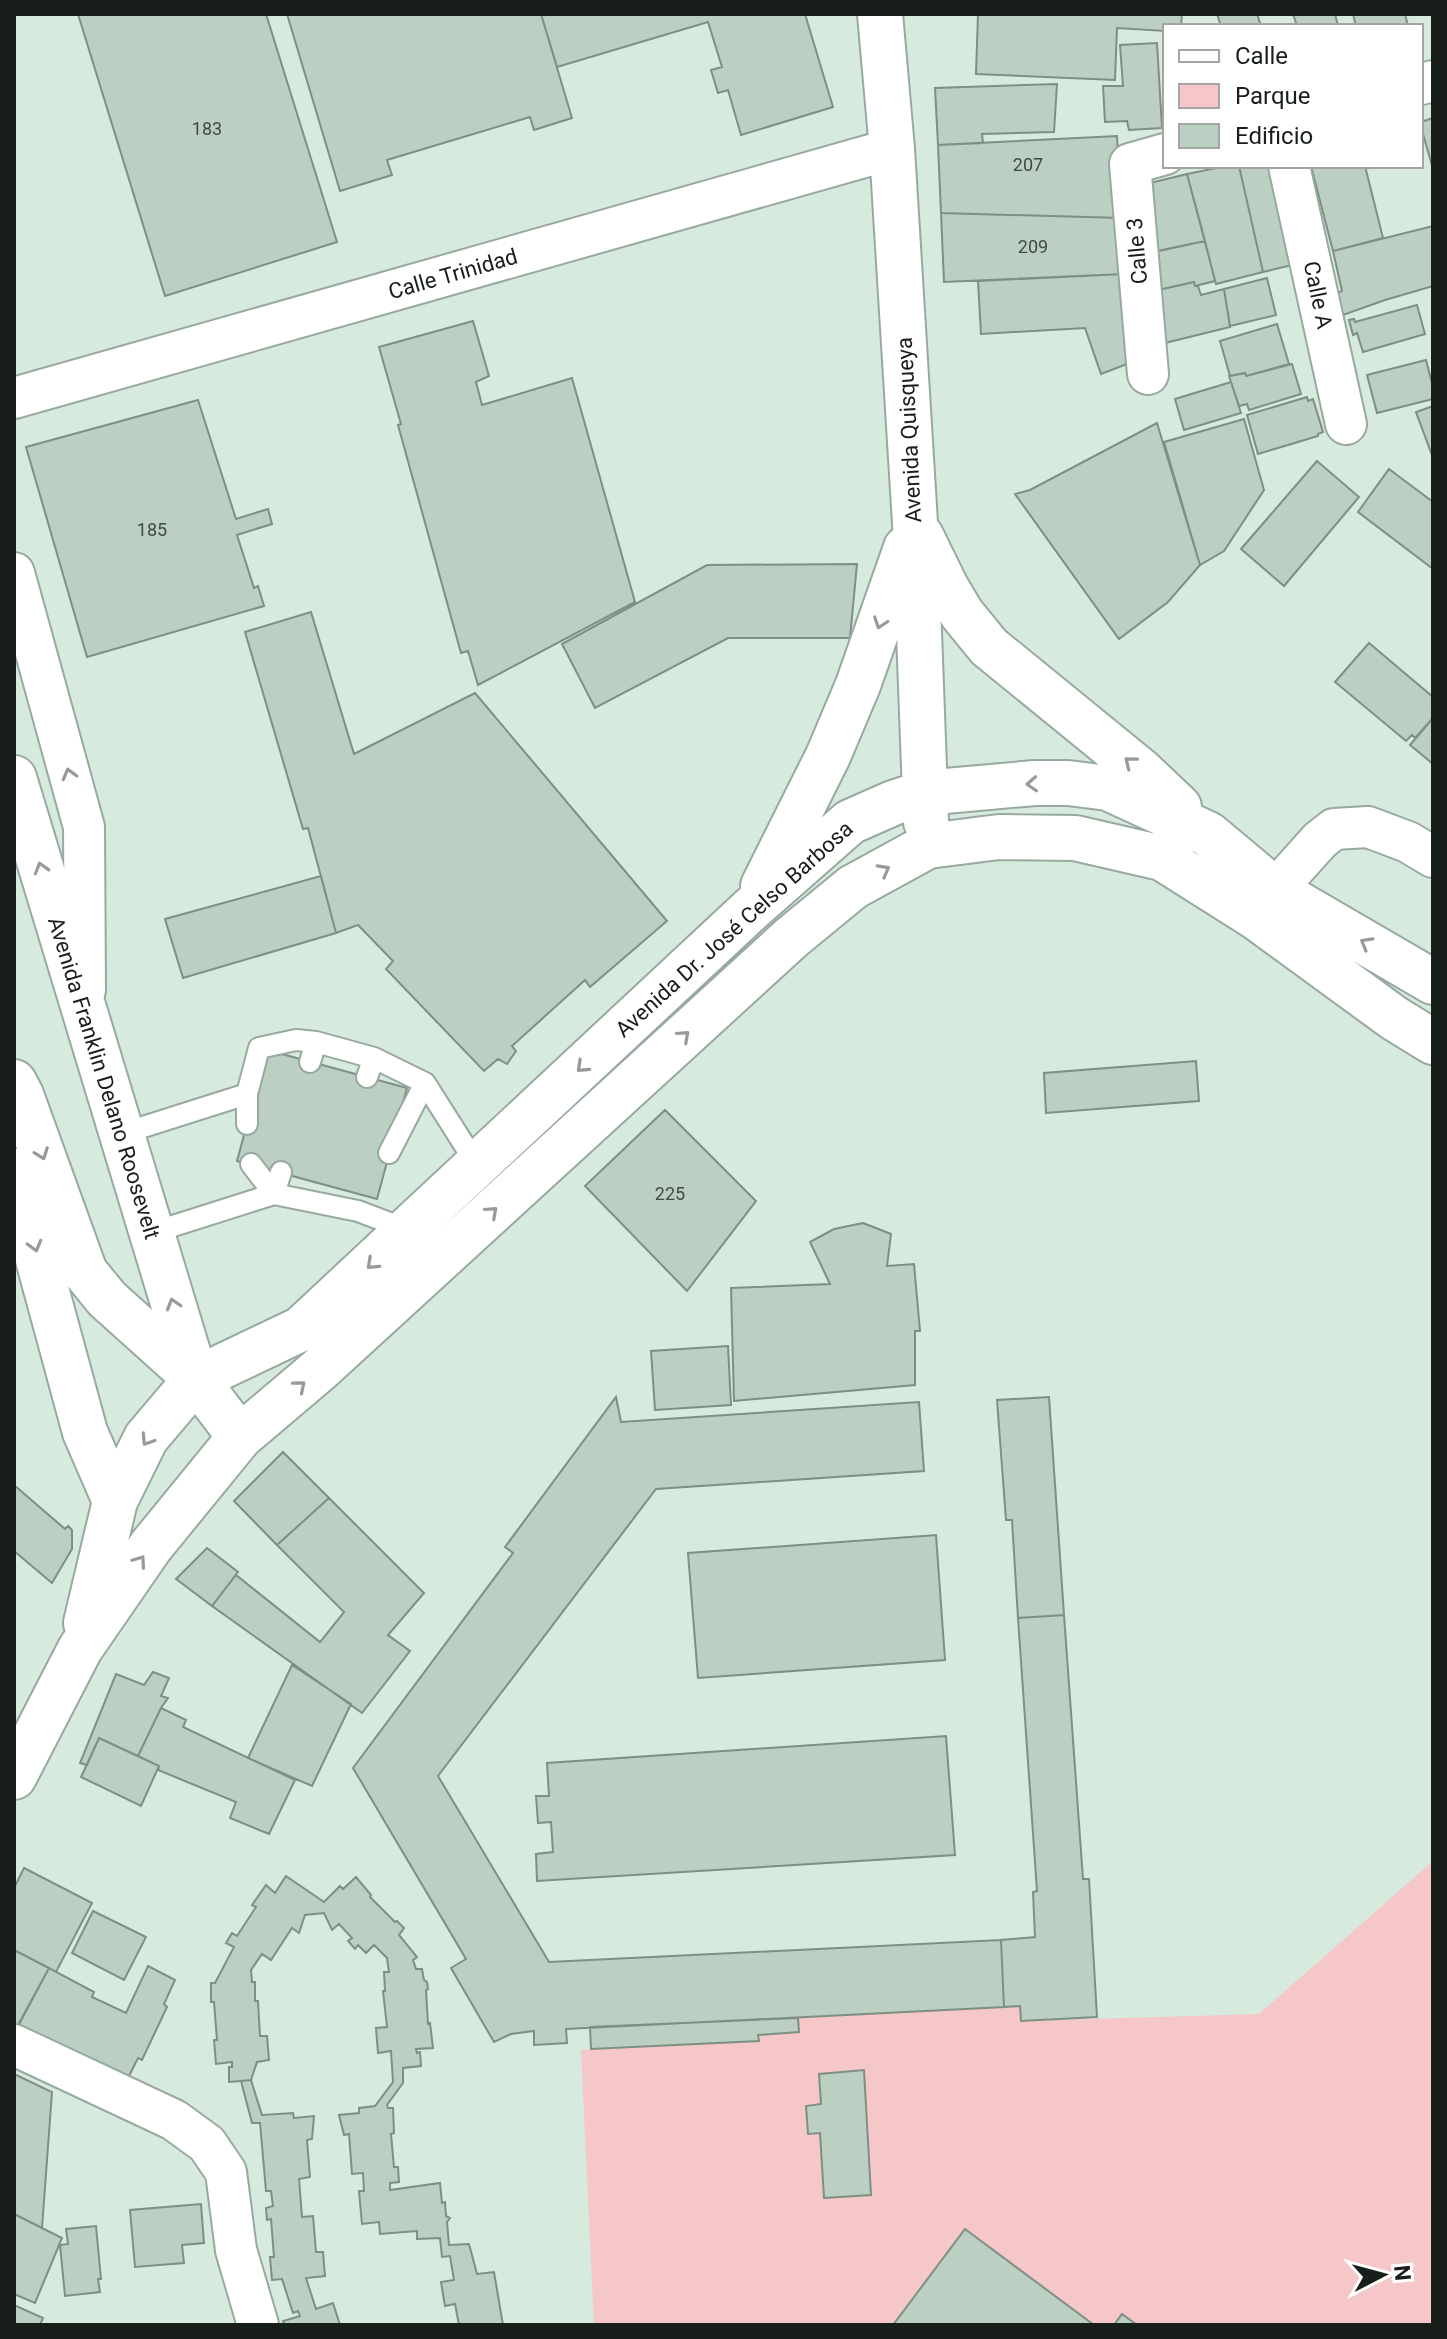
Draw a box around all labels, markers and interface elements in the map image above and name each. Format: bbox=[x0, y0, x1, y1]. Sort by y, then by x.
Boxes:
legend bbox=[1163, 24, 1423, 168]
text: Calle bbox=[1235, 42, 1288, 70]
text: Parque bbox=[1235, 82, 1311, 110]
house number: 183 bbox=[192, 118, 222, 139]
text: Edificio bbox=[1235, 122, 1313, 150]
house number: 207 bbox=[1013, 154, 1043, 175]
street label: Calle 3 bbox=[1122, 217, 1152, 285]
house number: 209 bbox=[1018, 236, 1048, 257]
street label: Calle Trinidad bbox=[386, 244, 520, 304]
street label: Calle A bbox=[1299, 259, 1337, 332]
street label: Avenida Quisqueya bbox=[892, 337, 926, 523]
house number: 185 bbox=[137, 519, 167, 540]
one-way arrow bbox=[873, 616, 889, 630]
one-way arrow bbox=[1124, 757, 1139, 771]
one-way arrow bbox=[62, 767, 78, 781]
one-way arrow bbox=[1025, 775, 1038, 792]
street label: Avenida Dr. José Celso Barbosa bbox=[610, 816, 858, 1042]
one-way arrow bbox=[34, 862, 50, 875]
one-way arrow bbox=[875, 865, 890, 880]
street label: Avenida Franklin Delano Roosevelt bbox=[43, 914, 165, 1242]
one-way arrow bbox=[1360, 937, 1374, 953]
one-way arrow bbox=[675, 1031, 690, 1046]
one-way arrow bbox=[577, 1057, 591, 1072]
one-way arrow bbox=[33, 1146, 49, 1160]
house number: 225 bbox=[655, 1183, 685, 1204]
one-way arrow bbox=[483, 1207, 498, 1221]
one-way arrow bbox=[25, 1239, 42, 1253]
one-way arrow bbox=[367, 1254, 381, 1269]
one-way arrow bbox=[166, 1298, 182, 1312]
one-way arrow bbox=[291, 1381, 305, 1396]
one-way arrow bbox=[142, 1431, 157, 1445]
one-way arrow bbox=[130, 1556, 145, 1570]
north arrow bbox=[1343, 2235, 1423, 2315]
text: N bbox=[1389, 2264, 1416, 2282]

